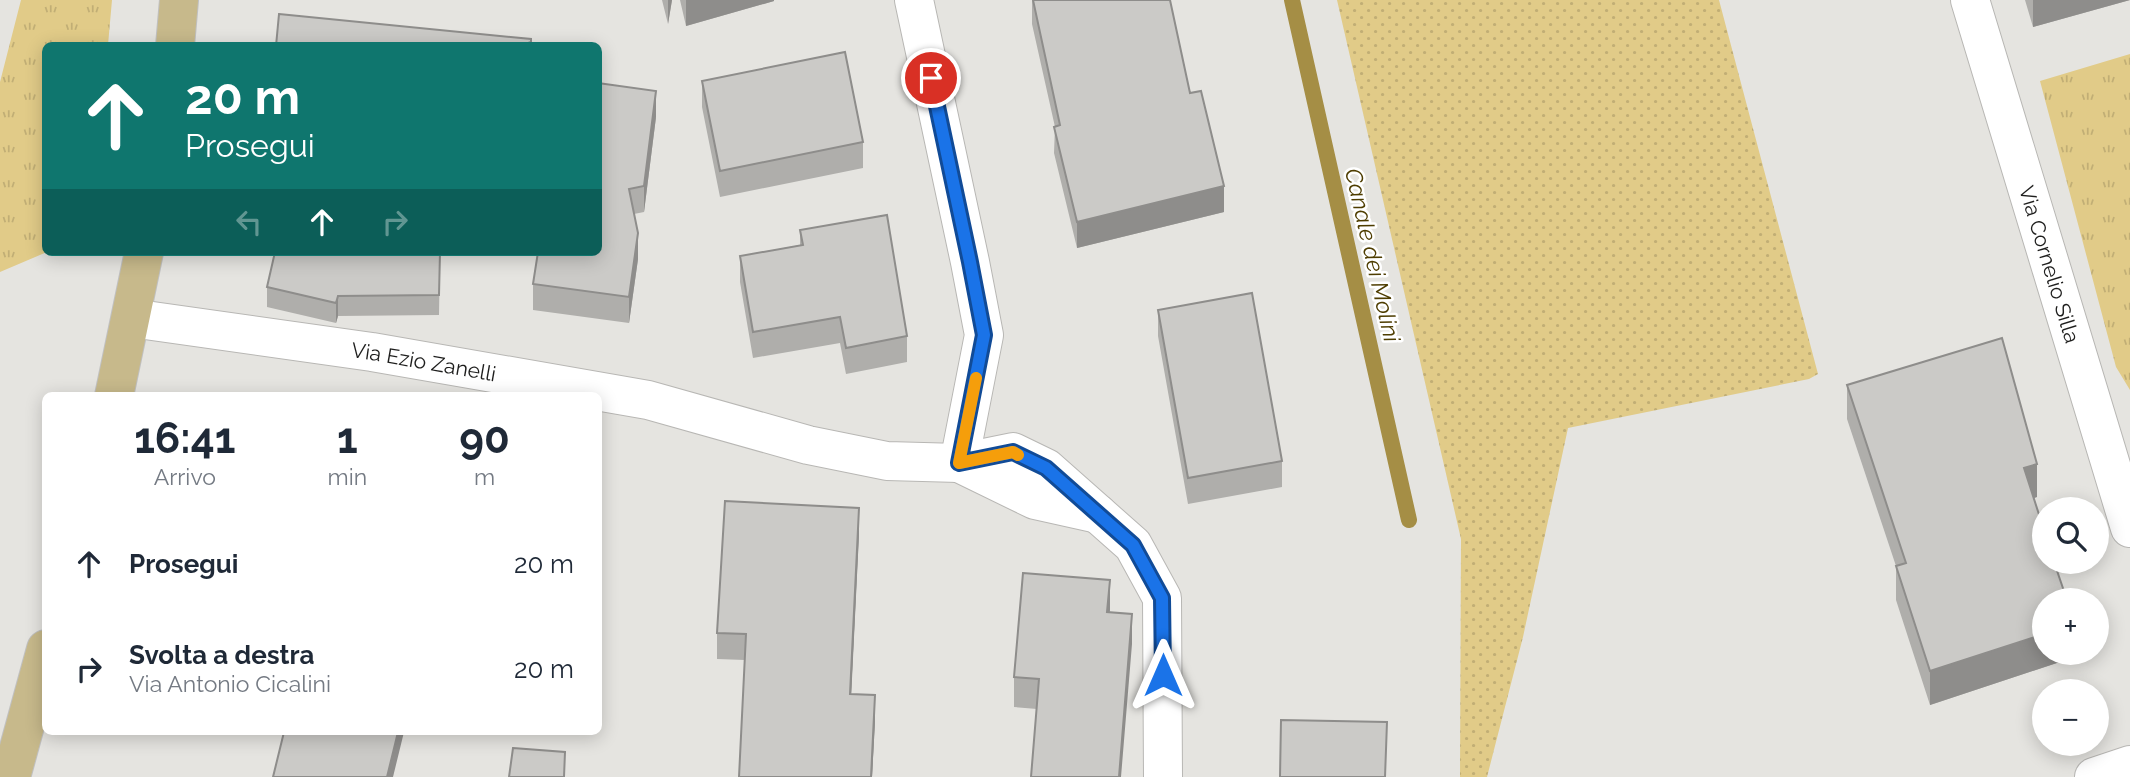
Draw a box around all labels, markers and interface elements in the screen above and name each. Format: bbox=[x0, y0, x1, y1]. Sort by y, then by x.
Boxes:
pin bbox=[901, 48, 961, 108]
icon: arrive bbox=[912, 59, 950, 97]
text: 20 m bbox=[185, 68, 300, 125]
icon: ahead bbox=[70, 70, 161, 161]
text: Prosegui bbox=[185, 127, 315, 164]
water label: Canale dei Molini bbox=[1340, 166, 1406, 345]
street label: Via Cornelio Silla bbox=[2014, 183, 2086, 346]
icon: left bbox=[230, 203, 268, 241]
icon: ahead bbox=[303, 203, 341, 241]
icon: right bbox=[376, 203, 414, 241]
street label: Via Ezio Zanelli bbox=[350, 337, 498, 386]
text: 16:41 bbox=[134, 414, 235, 463]
text: 1 bbox=[337, 414, 358, 463]
text: 90 bbox=[459, 414, 510, 463]
text: Arrivo bbox=[154, 463, 216, 490]
text: min bbox=[328, 463, 367, 490]
text: m bbox=[474, 463, 495, 490]
map controls bbox=[2032, 497, 2109, 756]
button: search bbox=[2032, 497, 2109, 574]
icon: ahead bbox=[70, 545, 108, 583]
text: Prosegui bbox=[129, 549, 238, 579]
text: 20 m bbox=[514, 549, 574, 579]
button: + bbox=[2032, 588, 2109, 665]
position arrow bbox=[1126, 638, 1200, 712]
text: Svolta a destra bbox=[129, 640, 315, 670]
icon: right bbox=[70, 650, 108, 688]
text: 20 m bbox=[514, 654, 574, 684]
text: Via Antonio Cicalini bbox=[129, 670, 331, 697]
button: − bbox=[2032, 679, 2109, 756]

